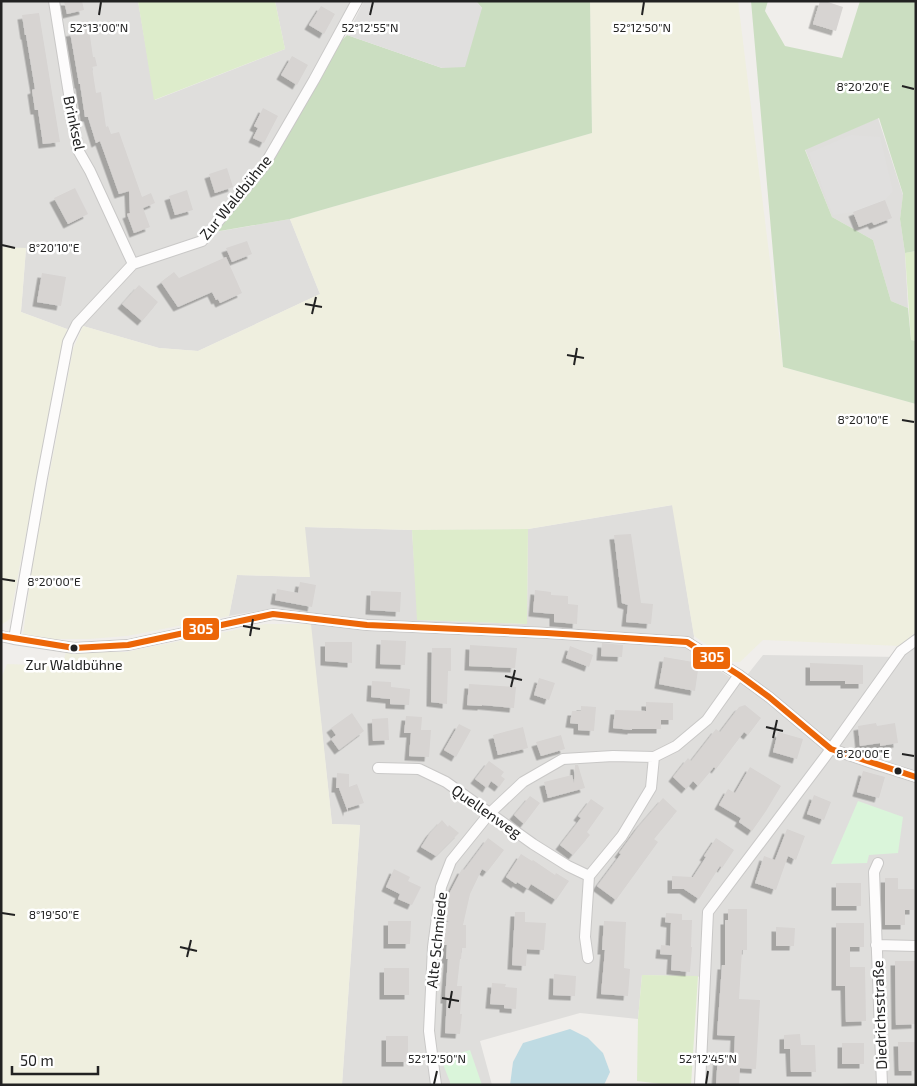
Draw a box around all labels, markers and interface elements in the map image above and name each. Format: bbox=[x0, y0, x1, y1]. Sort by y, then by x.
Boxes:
text: 52°13'00"N bbox=[70, 20, 128, 34]
text: 52°12'55"N bbox=[341, 20, 399, 34]
text: 52°12'50"N bbox=[613, 20, 671, 34]
text: 8°20'20"E bbox=[836, 79, 890, 93]
street label: Brinksel bbox=[60, 94, 90, 153]
street label: Zur Waldbühne bbox=[195, 151, 275, 243]
text: 8°20'10"E bbox=[28, 240, 80, 254]
text: 8°20'10"E bbox=[837, 412, 889, 426]
text: 8°20'00"E bbox=[27, 574, 81, 588]
line badge: 305 bbox=[182, 617, 220, 641]
text: 305 bbox=[189, 620, 214, 637]
marker: Zur Waldbühne bbox=[69, 643, 79, 653]
line badge: 305 bbox=[692, 646, 731, 670]
text: 305 bbox=[700, 648, 725, 665]
place label: Zur Waldbühne bbox=[26, 656, 122, 673]
text: 8°20'00"E bbox=[836, 746, 890, 760]
unlabelled marker bbox=[893, 766, 903, 776]
street label: Quellenweg bbox=[448, 780, 526, 843]
street label: Alte Schmiede bbox=[422, 891, 450, 989]
text: 8°19'50"E bbox=[29, 907, 79, 921]
street label: Diedrichsstraße bbox=[868, 960, 890, 1070]
scale bar bbox=[12, 1044, 99, 1076]
text: 50 m bbox=[20, 1051, 54, 1069]
text: 52°12'50"N bbox=[408, 1051, 466, 1065]
text: 52°12'45"N bbox=[679, 1051, 737, 1065]

